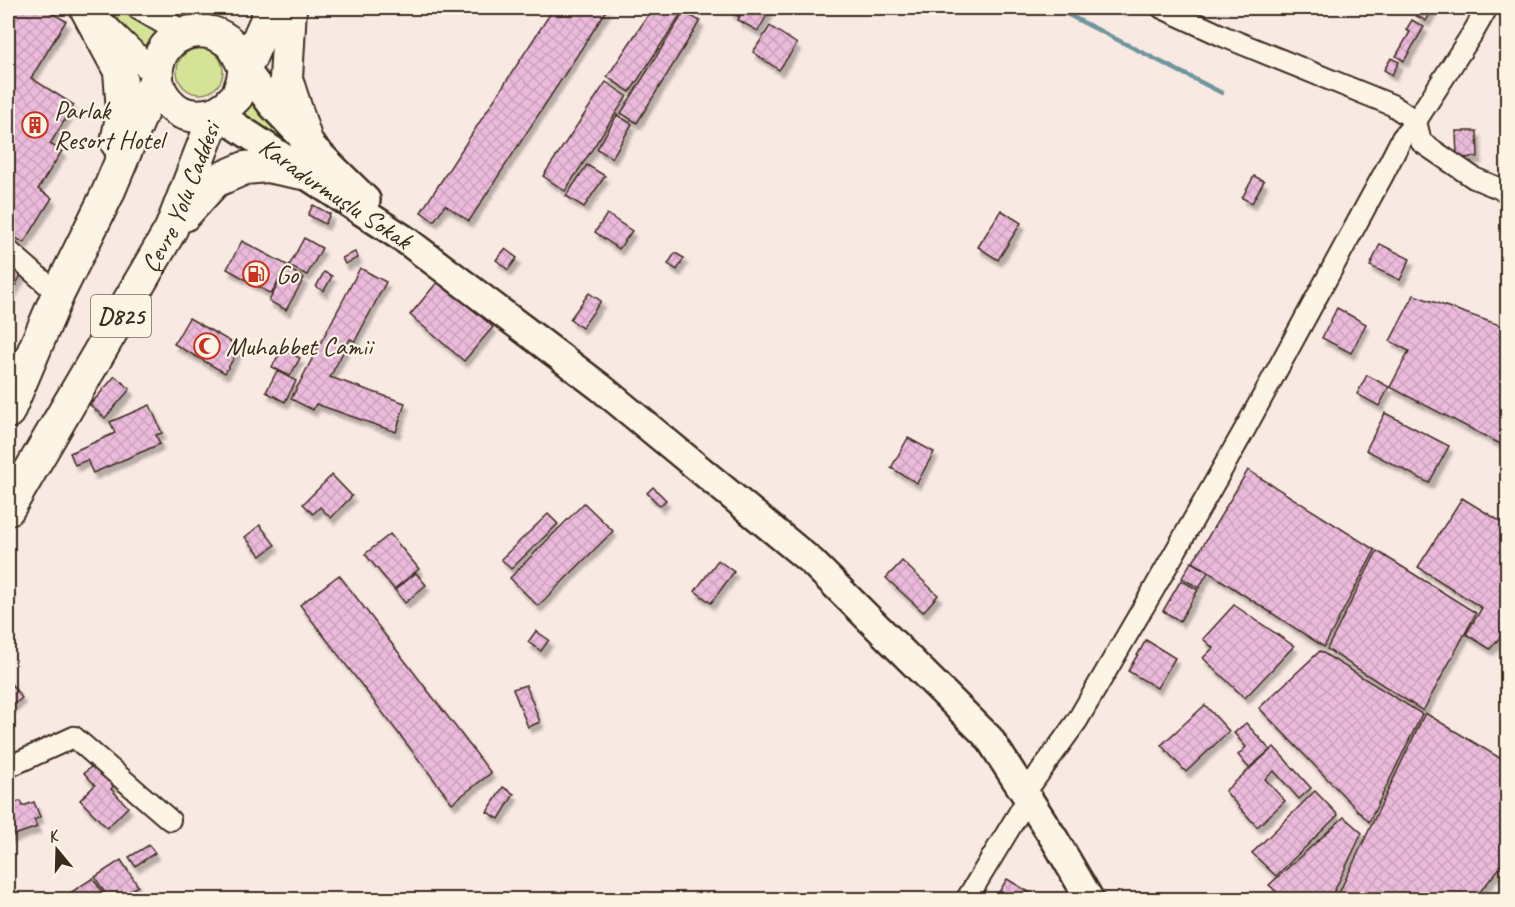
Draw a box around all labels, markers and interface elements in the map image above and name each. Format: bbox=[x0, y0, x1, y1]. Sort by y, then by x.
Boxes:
place label: Parlak Resort Hotel bbox=[54, 94, 168, 157]
building icon: Parlak Resort Hotel bbox=[20, 110, 50, 140]
street label: Çevre Yolu Caddesi bbox=[133, 115, 228, 278]
street label: Karadurmuşlu Sokak bbox=[253, 130, 420, 258]
place label: Go bbox=[276, 258, 300, 291]
fuel station icon: Go bbox=[241, 259, 271, 289]
road number: D825 bbox=[91, 295, 151, 337]
place label: Muhabbet Camii bbox=[226, 330, 375, 363]
mosque icon: Muhabbet Camii bbox=[192, 331, 222, 361]
north arrow bbox=[27, 820, 87, 880]
text: K bbox=[45, 825, 63, 848]

